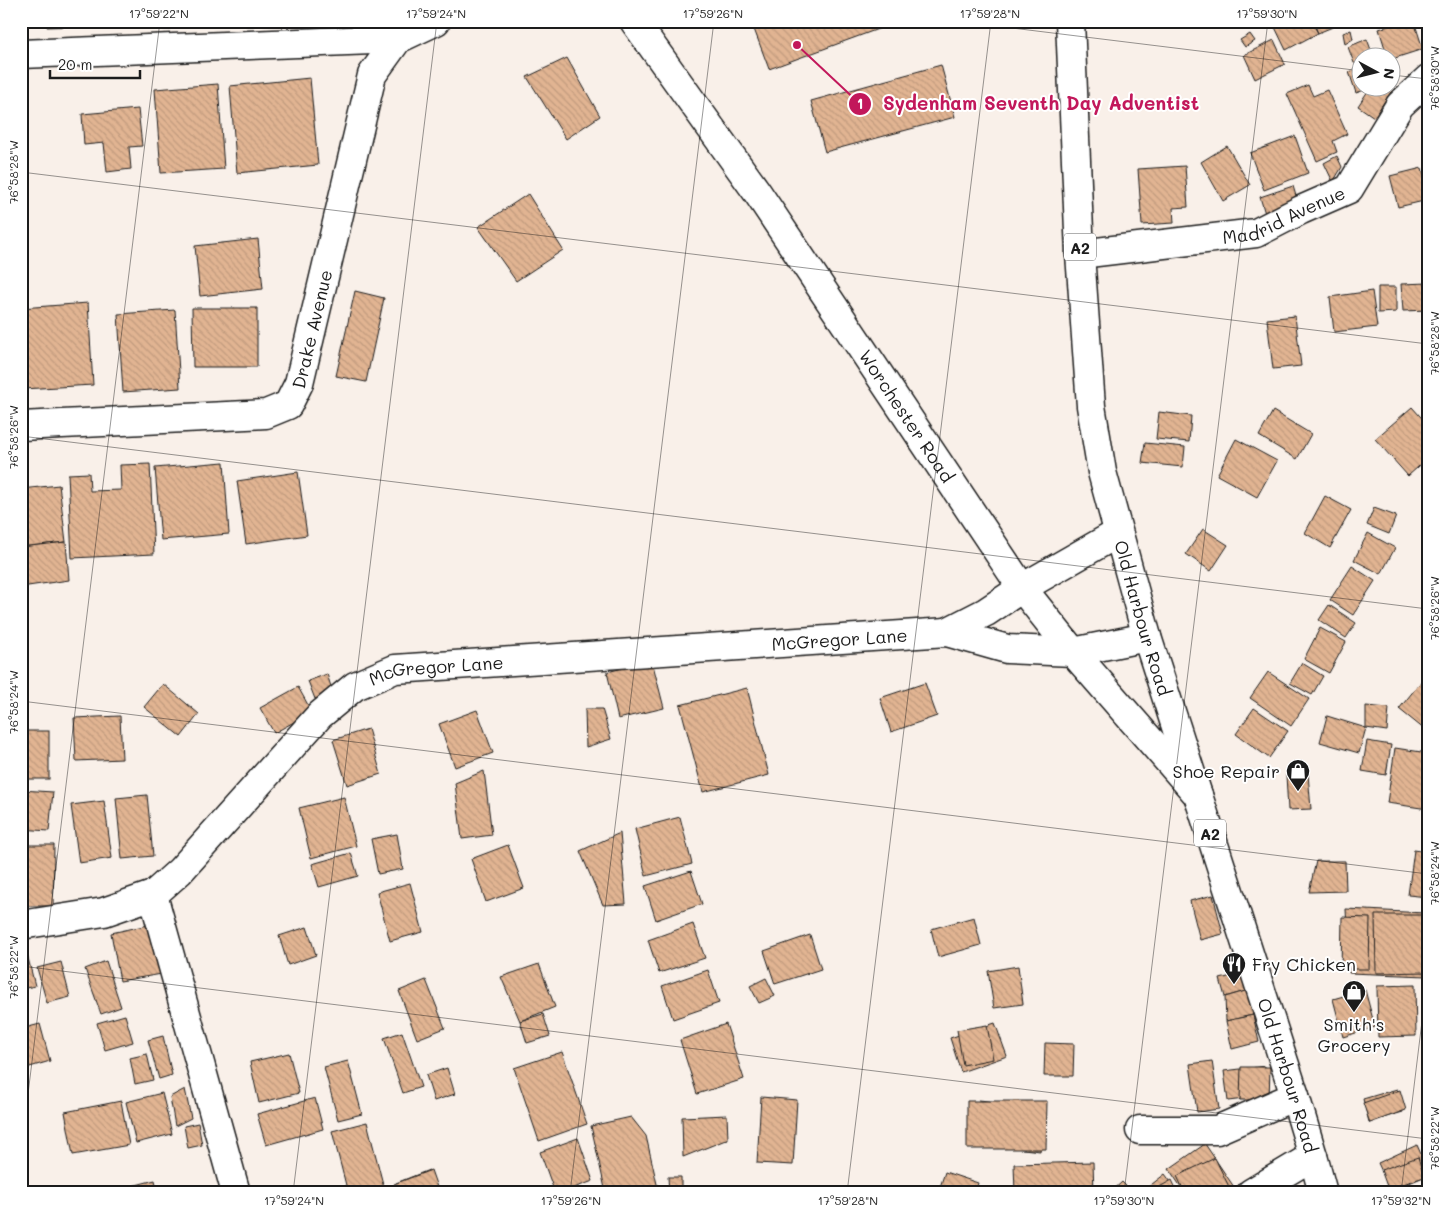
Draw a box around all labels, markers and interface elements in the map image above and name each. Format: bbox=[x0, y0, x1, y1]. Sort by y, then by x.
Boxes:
text: 17°59'22"N bbox=[129, 5, 189, 21]
text: 17°59'24"N bbox=[406, 5, 466, 21]
text: 17°59'26"N bbox=[683, 5, 743, 21]
text: 17°59'28"N bbox=[960, 5, 1020, 21]
text: 17°59'30"N bbox=[1237, 5, 1297, 21]
text: 76°58'30"W bbox=[1426, 46, 1442, 110]
scale bar bbox=[50, 48, 140, 80]
north arrow bbox=[1352, 48, 1402, 98]
text: 20 m bbox=[58, 54, 92, 74]
text: N bbox=[1379, 67, 1399, 80]
callout: Sydenham Seventh Day Adventist bbox=[848, 87, 1209, 121]
text: Sydenham Seventh Day Adventist bbox=[883, 90, 1199, 115]
text: 1 bbox=[857, 93, 863, 113]
text: 76°58'28"W bbox=[5, 140, 21, 204]
street label: Madrid Avenue bbox=[1221, 180, 1349, 249]
road number: A2 bbox=[1064, 233, 1096, 260]
street label: Drake Avenue bbox=[286, 267, 337, 391]
text: 76°58'28"W bbox=[1426, 311, 1442, 375]
street label: Worchester Road bbox=[854, 345, 960, 487]
text: 76°58'26"W bbox=[5, 405, 21, 469]
street label: Old Harbour Road bbox=[1109, 537, 1177, 699]
text: 76°58'26"W bbox=[1426, 576, 1442, 640]
street label: McGregor Lane bbox=[771, 623, 908, 656]
street label: McGregor Lane bbox=[365, 650, 504, 691]
text: 76°58'24"W bbox=[5, 670, 21, 734]
shop icon: Shoe Repair bbox=[1285, 758, 1311, 792]
place label: Shoe Repair bbox=[1173, 759, 1280, 783]
road number: A2 bbox=[1194, 820, 1226, 846]
text: 76°58'24"W bbox=[1426, 841, 1442, 905]
text: 76°58'22"W bbox=[5, 935, 21, 999]
restaurant icon: Fry Chicken bbox=[1221, 951, 1247, 985]
place label: Fry Chicken bbox=[1252, 952, 1356, 976]
shop icon: Smith's Grocery bbox=[1341, 979, 1367, 1013]
street label: Old Harbour Road bbox=[1252, 995, 1323, 1156]
place label: Smith's Grocery bbox=[1317, 1012, 1391, 1057]
text: 76°58'22"W bbox=[1426, 1106, 1442, 1170]
text: 17°59'24"N bbox=[264, 1192, 324, 1208]
text: 17°59'26"N bbox=[541, 1192, 601, 1208]
text: 17°59'28"N bbox=[818, 1192, 878, 1208]
text: 17°59'30"N bbox=[1094, 1192, 1154, 1208]
text: 17°59'32"N bbox=[1371, 1192, 1431, 1208]

